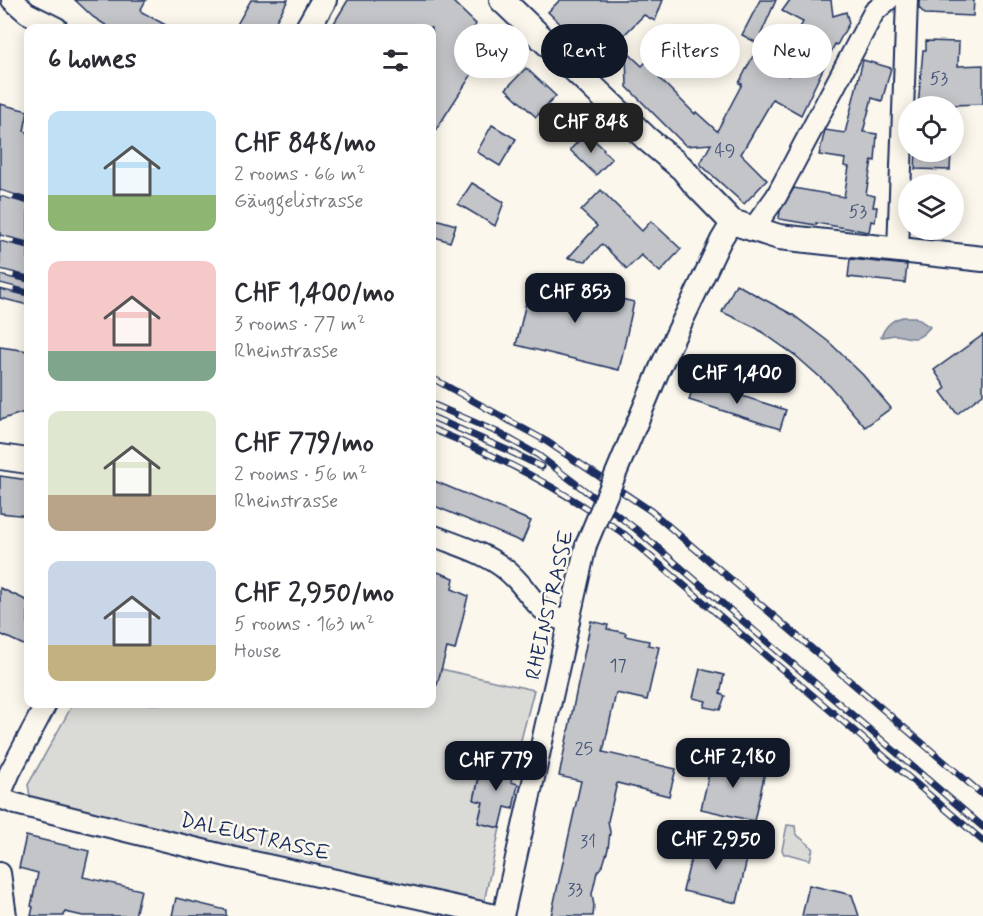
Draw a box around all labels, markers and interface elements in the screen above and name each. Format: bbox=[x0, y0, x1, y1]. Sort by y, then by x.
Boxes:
chip: Buy bbox=[454, 24, 529, 78]
chip: Rent bbox=[541, 24, 628, 78]
chip: Filters bbox=[640, 24, 740, 78]
chip: New bbox=[752, 24, 832, 78]
text: 6 homes bbox=[48, 43, 136, 77]
icon: filters bbox=[379, 44, 412, 77]
house number: 53 bbox=[930, 67, 949, 91]
map controls bbox=[898, 96, 964, 240]
button: locate bbox=[898, 96, 964, 162]
pin: CHF 848 bbox=[536, 103, 646, 154]
text: CHF 848 bbox=[553, 109, 629, 136]
text: CHF 848/mo bbox=[234, 127, 376, 161]
icon: home bbox=[96, 135, 168, 207]
house number: 49 bbox=[714, 139, 736, 163]
text: 2 rooms · 66 m² bbox=[234, 161, 365, 188]
button: layers bbox=[898, 174, 964, 240]
text: Gäuggelistrasse bbox=[234, 188, 364, 215]
house number: 53 bbox=[849, 200, 868, 224]
pin: CHF 853 bbox=[520, 273, 630, 324]
text: CHF 1,400/mo bbox=[234, 277, 395, 311]
text: CHF 853 bbox=[539, 279, 611, 306]
icon: home bbox=[96, 285, 168, 357]
text: 3 rooms · 77 m² bbox=[234, 311, 366, 338]
text: Rheinstrasse bbox=[234, 338, 338, 365]
pin: CHF 1,400 bbox=[668, 354, 806, 405]
text: CHF 1,400 bbox=[692, 360, 782, 387]
text: CHF 779/mo bbox=[234, 427, 374, 461]
icon: home bbox=[96, 435, 168, 507]
text: 2 rooms · 56 m² bbox=[234, 461, 367, 488]
text: Rheinstrasse bbox=[234, 488, 338, 515]
street label: RHEINSTRASSE bbox=[519, 527, 581, 682]
text: CHF 2,950/mo bbox=[234, 577, 394, 611]
icon: home bbox=[96, 585, 168, 657]
text: 5 rooms · 163 m² bbox=[234, 611, 374, 638]
text: House bbox=[234, 638, 281, 665]
house number: 17 bbox=[609, 654, 627, 678]
house number: 25 bbox=[575, 737, 593, 761]
pin: CHF 2,180 bbox=[664, 738, 802, 789]
pin: CHF 779 bbox=[441, 741, 551, 792]
text: CHF 2,180 bbox=[690, 744, 776, 771]
text: CHF 779 bbox=[459, 747, 533, 774]
street label: DALEUSTRASSE bbox=[177, 806, 333, 868]
pin: CHF 2,950 bbox=[647, 820, 785, 871]
text: CHF 2,950 bbox=[671, 826, 761, 853]
house number: 31 bbox=[580, 830, 596, 854]
house number: 33 bbox=[567, 878, 583, 902]

